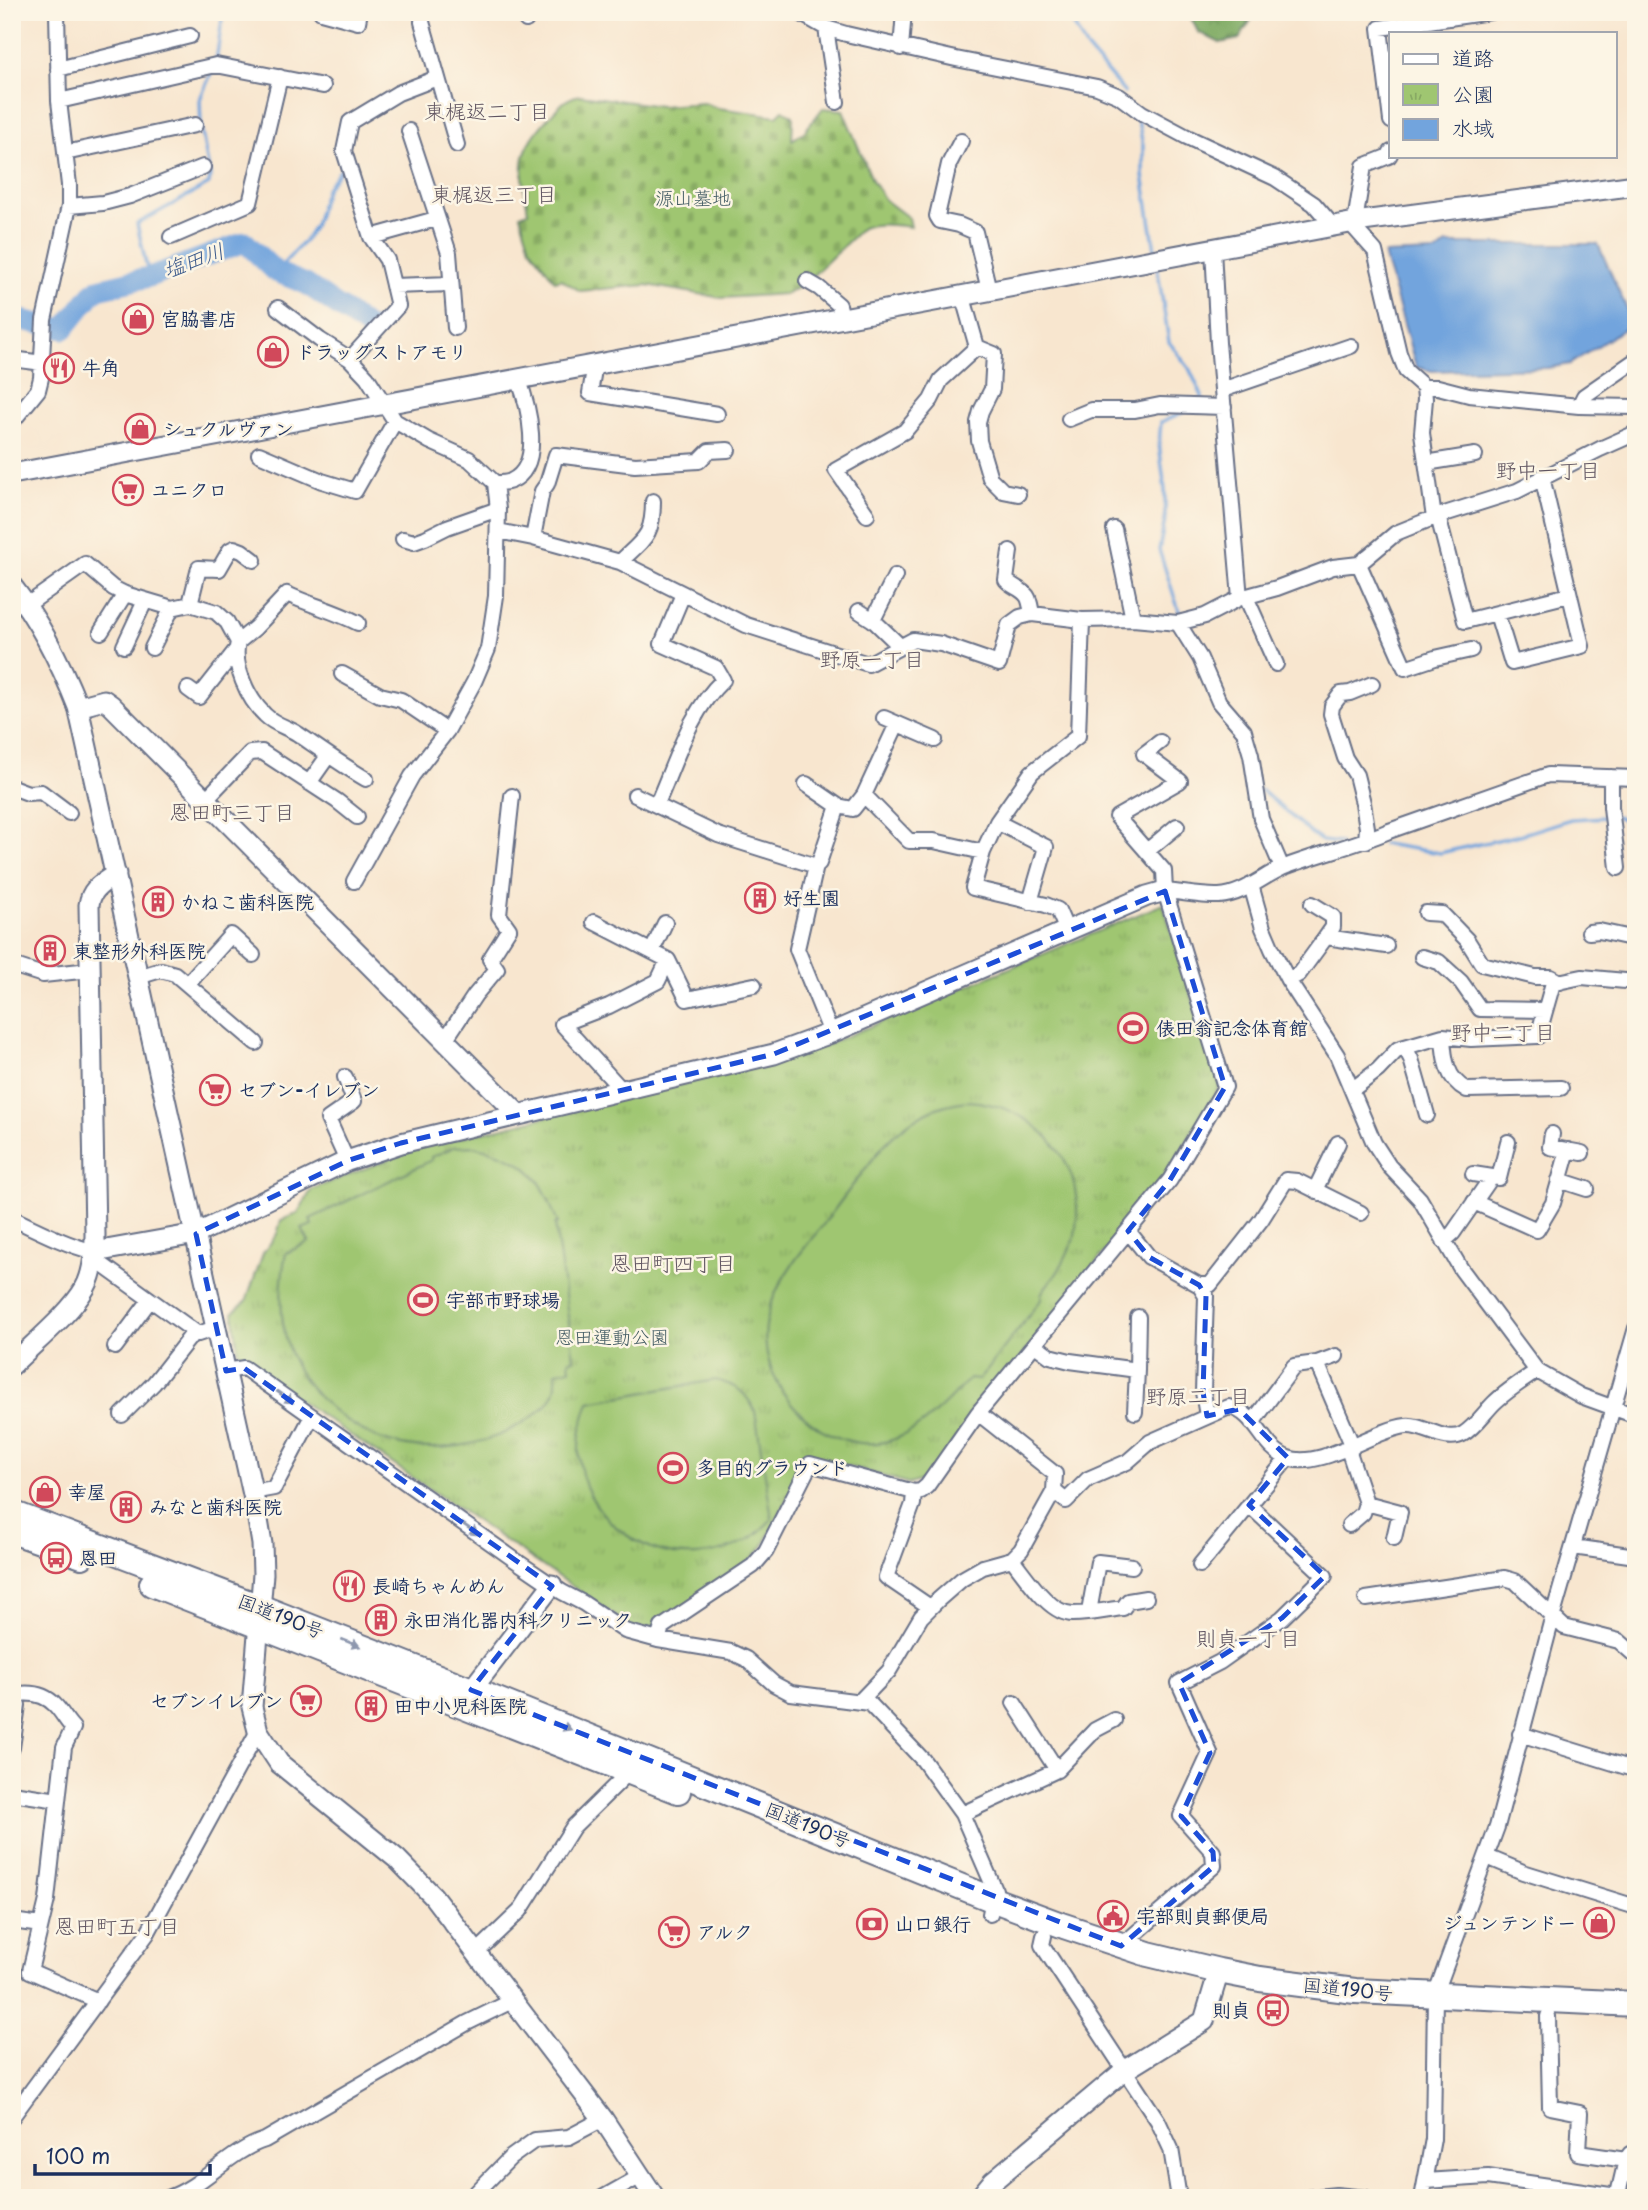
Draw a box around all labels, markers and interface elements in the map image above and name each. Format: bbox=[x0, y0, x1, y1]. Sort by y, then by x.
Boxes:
legend bbox=[1389, 32, 1616, 158]
text: 道路 bbox=[1452, 41, 1494, 73]
text: 公園 bbox=[1452, 77, 1494, 109]
district label: 東梶返二丁目 bbox=[424, 94, 550, 126]
text: 水域 bbox=[1452, 111, 1494, 143]
district label: 東梶返三丁目 bbox=[431, 177, 557, 209]
park label: 源山墓地 bbox=[655, 183, 731, 211]
water label: 塩田川 bbox=[158, 233, 228, 285]
shop icon: 宮脇書店 bbox=[121, 302, 155, 336]
place label: 宮脇書店 bbox=[161, 304, 237, 332]
shop icon: ドラッグストアモリ bbox=[256, 335, 290, 369]
place label: ドラッグストアモリ bbox=[296, 337, 467, 365]
restaurant icon: 牛角 bbox=[42, 351, 76, 385]
place label: 牛角 bbox=[82, 353, 120, 381]
shop icon: シュクルヴァン bbox=[123, 412, 157, 446]
place label: シュクルヴァン bbox=[163, 414, 294, 442]
district label: 野中一丁目 bbox=[1496, 453, 1601, 485]
supermarket icon: ユニクロ bbox=[111, 473, 145, 507]
place label: ユニクロ bbox=[151, 475, 227, 503]
district label: 野原一丁目 bbox=[820, 642, 925, 674]
district label: 恩田町三丁目 bbox=[169, 795, 295, 827]
building icon: 好生園 bbox=[743, 881, 777, 915]
place label: 好生園 bbox=[783, 883, 840, 911]
building icon: かねこ歯科医院 bbox=[141, 885, 175, 919]
place label: かねこ歯科医院 bbox=[181, 887, 314, 915]
building icon: 東整形外科医院 bbox=[33, 934, 67, 968]
place label: 東整形外科医院 bbox=[73, 936, 206, 964]
sports icon: 俵田翁記念体育館 bbox=[1116, 1011, 1150, 1045]
place label: 俵田翁記念体育館 bbox=[1156, 1013, 1308, 1041]
district label: 野中二丁目 bbox=[1451, 1015, 1556, 1047]
supermarket icon: セブン-イレブン bbox=[198, 1073, 232, 1107]
place label: セブン-イレブン bbox=[238, 1075, 380, 1103]
district label: 恩田町四丁目 bbox=[610, 1246, 736, 1278]
sports icon: 宇部市野球場 bbox=[406, 1283, 440, 1317]
place label: 宇部市野球場 bbox=[446, 1285, 560, 1313]
park label: 恩田運動公園 bbox=[555, 1322, 669, 1350]
district label: 野原二丁目 bbox=[1146, 1379, 1251, 1411]
one-way arrow bbox=[276, 1390, 294, 1404]
sports icon: 多目的グラウンド bbox=[656, 1451, 690, 1485]
place label: 多目的グラウンド bbox=[696, 1453, 848, 1481]
shop icon: 幸屋 bbox=[28, 1475, 62, 1509]
place label: 幸屋 bbox=[68, 1477, 106, 1505]
building icon: みなと歯科医院 bbox=[109, 1490, 143, 1524]
place label: みなと歯科医院 bbox=[149, 1492, 282, 1520]
one-way arrow bbox=[461, 1522, 479, 1536]
bus stop icon: 恩田 bbox=[39, 1541, 73, 1575]
place label: 恩田 bbox=[79, 1543, 117, 1571]
restaurant icon: 長崎ちゃんめん bbox=[332, 1569, 366, 1603]
place label: 長崎ちゃんめん bbox=[372, 1571, 505, 1599]
street label: 国道190号 bbox=[234, 1586, 329, 1644]
building icon: 永田消化器内科クリニック bbox=[364, 1603, 398, 1637]
place label: 永田消化器内科クリニック bbox=[404, 1605, 632, 1633]
district label: 則貞一丁目 bbox=[1196, 1621, 1301, 1653]
one-way arrow bbox=[340, 1637, 361, 1648]
supermarket icon: セブンイレブン bbox=[289, 1684, 323, 1718]
place label: セブンイレブン bbox=[150, 1686, 283, 1714]
building icon: 田中小児科医院 bbox=[354, 1689, 388, 1723]
place label: 田中小児科医院 bbox=[394, 1691, 527, 1719]
one-way arrow bbox=[552, 1721, 573, 1732]
street label: 国道190号 bbox=[761, 1794, 856, 1854]
public building icon: 宇部則貞郵便局 bbox=[1096, 1899, 1130, 1933]
place label: 宇部則貞郵便局 bbox=[1136, 1901, 1269, 1929]
shop icon: ジュンテンドー bbox=[1582, 1906, 1616, 1940]
bank icon: 山口銀行 bbox=[855, 1907, 889, 1941]
place label: ジュンテンドー bbox=[1443, 1908, 1576, 1936]
district label: 恩田町五丁目 bbox=[54, 1909, 180, 1941]
place label: 山口銀行 bbox=[895, 1909, 971, 1937]
supermarket icon: アルク bbox=[657, 1915, 691, 1949]
place label: アルク bbox=[697, 1917, 753, 1945]
street label: 国道190号 bbox=[1302, 1969, 1395, 2007]
bus stop icon: 則貞 bbox=[1256, 1993, 1290, 2027]
place label: 則貞 bbox=[1212, 1995, 1250, 2023]
scale bar bbox=[35, 2133, 210, 2177]
text: 100 m bbox=[46, 2139, 110, 2171]

